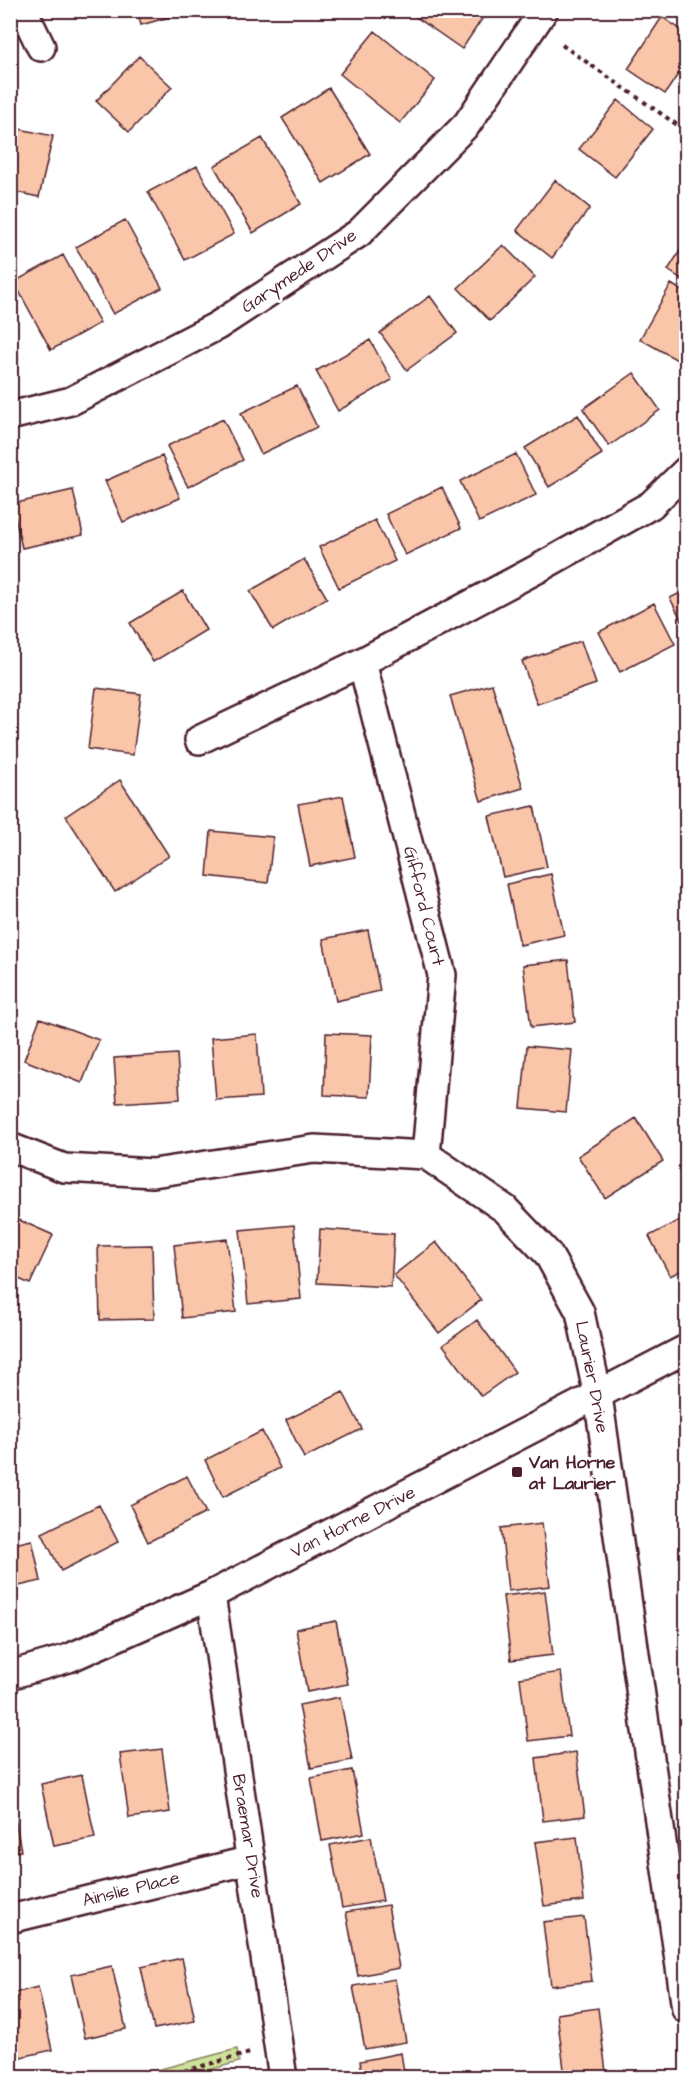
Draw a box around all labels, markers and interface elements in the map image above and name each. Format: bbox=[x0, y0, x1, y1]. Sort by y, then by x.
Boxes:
street label: Garymede Drive bbox=[236, 223, 363, 320]
street label: Gifford Court bbox=[397, 844, 451, 969]
street label: Laurier Drive bbox=[569, 1319, 615, 1435]
place label: Van Horne at Laurier bbox=[528, 1450, 616, 1496]
marker: Van Horne at Laurier bbox=[510, 1465, 524, 1479]
street label: Van Horne Drive bbox=[286, 1480, 420, 1564]
street label: Braemar Drive bbox=[226, 1772, 270, 1900]
street label: Ainslie Place bbox=[80, 1865, 182, 1913]

